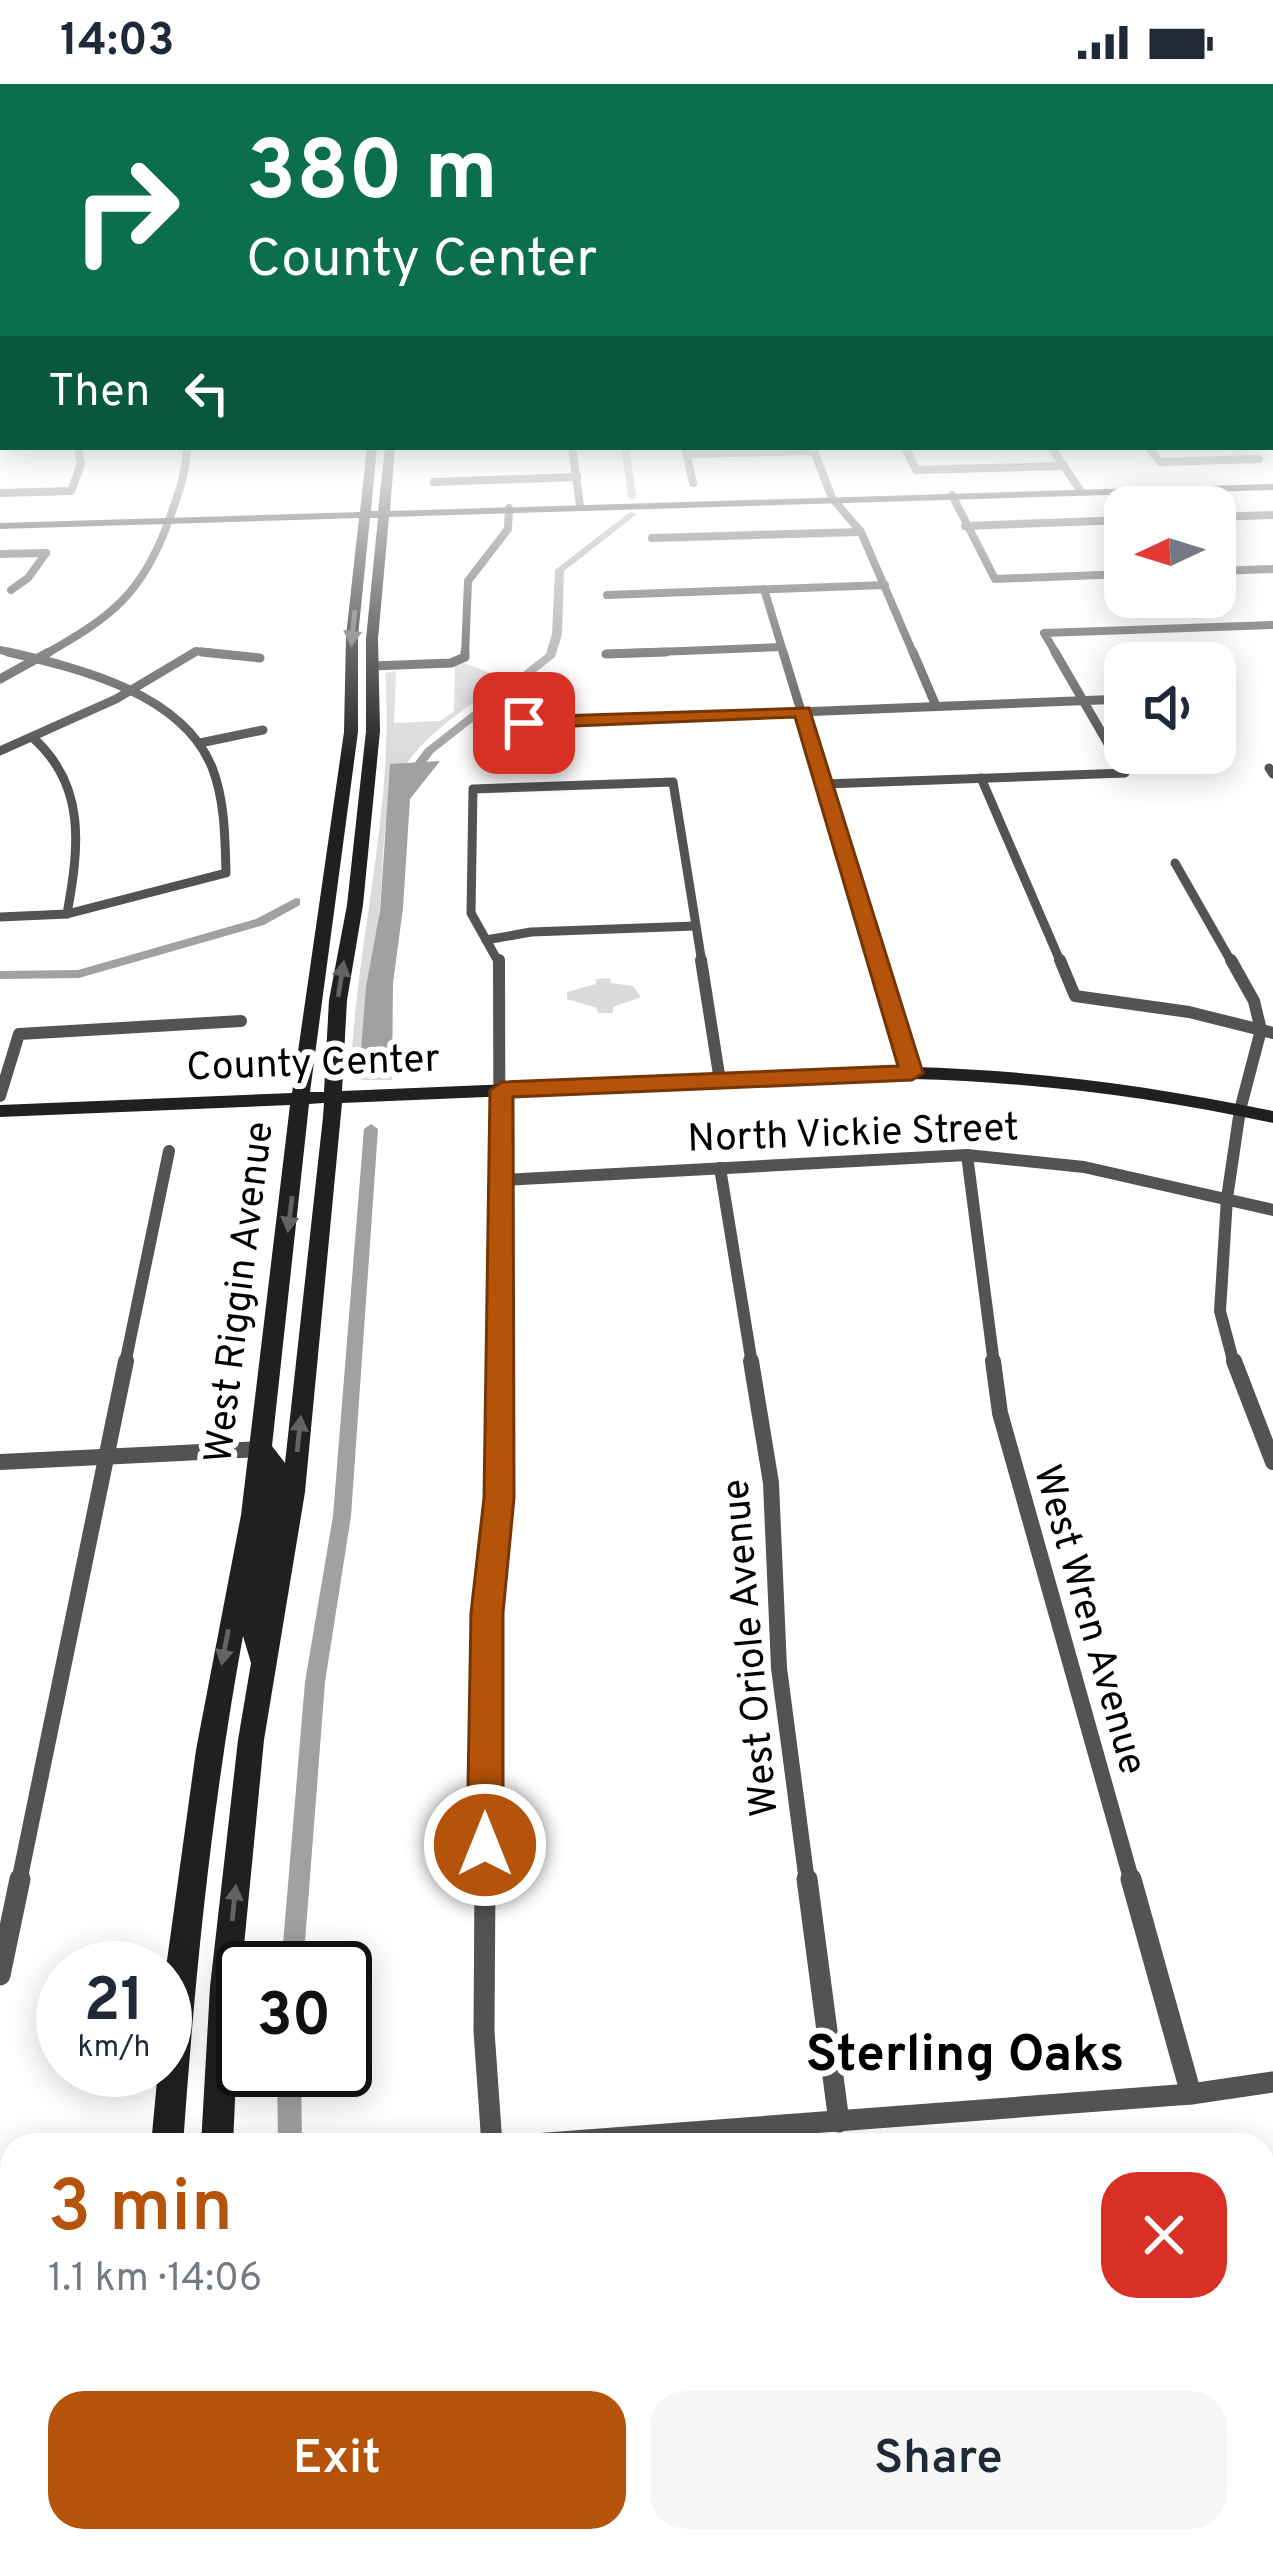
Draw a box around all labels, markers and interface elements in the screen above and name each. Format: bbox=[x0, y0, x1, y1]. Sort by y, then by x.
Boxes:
text: 14:03 bbox=[60, 14, 174, 71]
text: 380 m bbox=[246, 123, 498, 229]
icon: right bbox=[48, 132, 204, 288]
text: County Center bbox=[246, 227, 597, 296]
icon: left bbox=[174, 360, 240, 426]
text: Then bbox=[48, 365, 150, 422]
north arrow bbox=[1104, 486, 1236, 618]
map controls bbox=[1104, 486, 1236, 774]
one-way arrow bbox=[343, 610, 362, 647]
button: sound bbox=[1104, 642, 1236, 774]
pin bbox=[473, 672, 575, 774]
icon: arrive bbox=[491, 690, 557, 756]
one-way arrow bbox=[332, 960, 351, 998]
street label: County Center bbox=[186, 1037, 441, 1094]
street label: North Vickie Street bbox=[687, 1105, 1020, 1166]
street label: West Riggin Avenue bbox=[196, 1119, 287, 1466]
one-way arrow bbox=[280, 1195, 299, 1233]
one-way arrow bbox=[290, 1414, 309, 1452]
street label: West Wren Avenue bbox=[1020, 1460, 1155, 1781]
street label: West Oriole Avenue bbox=[713, 1477, 792, 1819]
one-way arrow bbox=[215, 1629, 234, 1666]
position arrow bbox=[422, 1782, 548, 1908]
one-way arrow bbox=[224, 1883, 243, 1921]
speed limit sign: 30 bbox=[216, 1941, 372, 2097]
text: 21 bbox=[84, 1966, 144, 2042]
district label: Sterling Oaks bbox=[806, 2025, 1124, 2090]
text: km/h bbox=[78, 2030, 150, 2067]
text: 3 min bbox=[48, 2165, 233, 2257]
button: close bbox=[1101, 2172, 1227, 2298]
text: 1.1 km · 14:06 bbox=[48, 2256, 262, 2305]
button: Exit bbox=[48, 2391, 626, 2529]
button: Share bbox=[650, 2391, 1227, 2529]

